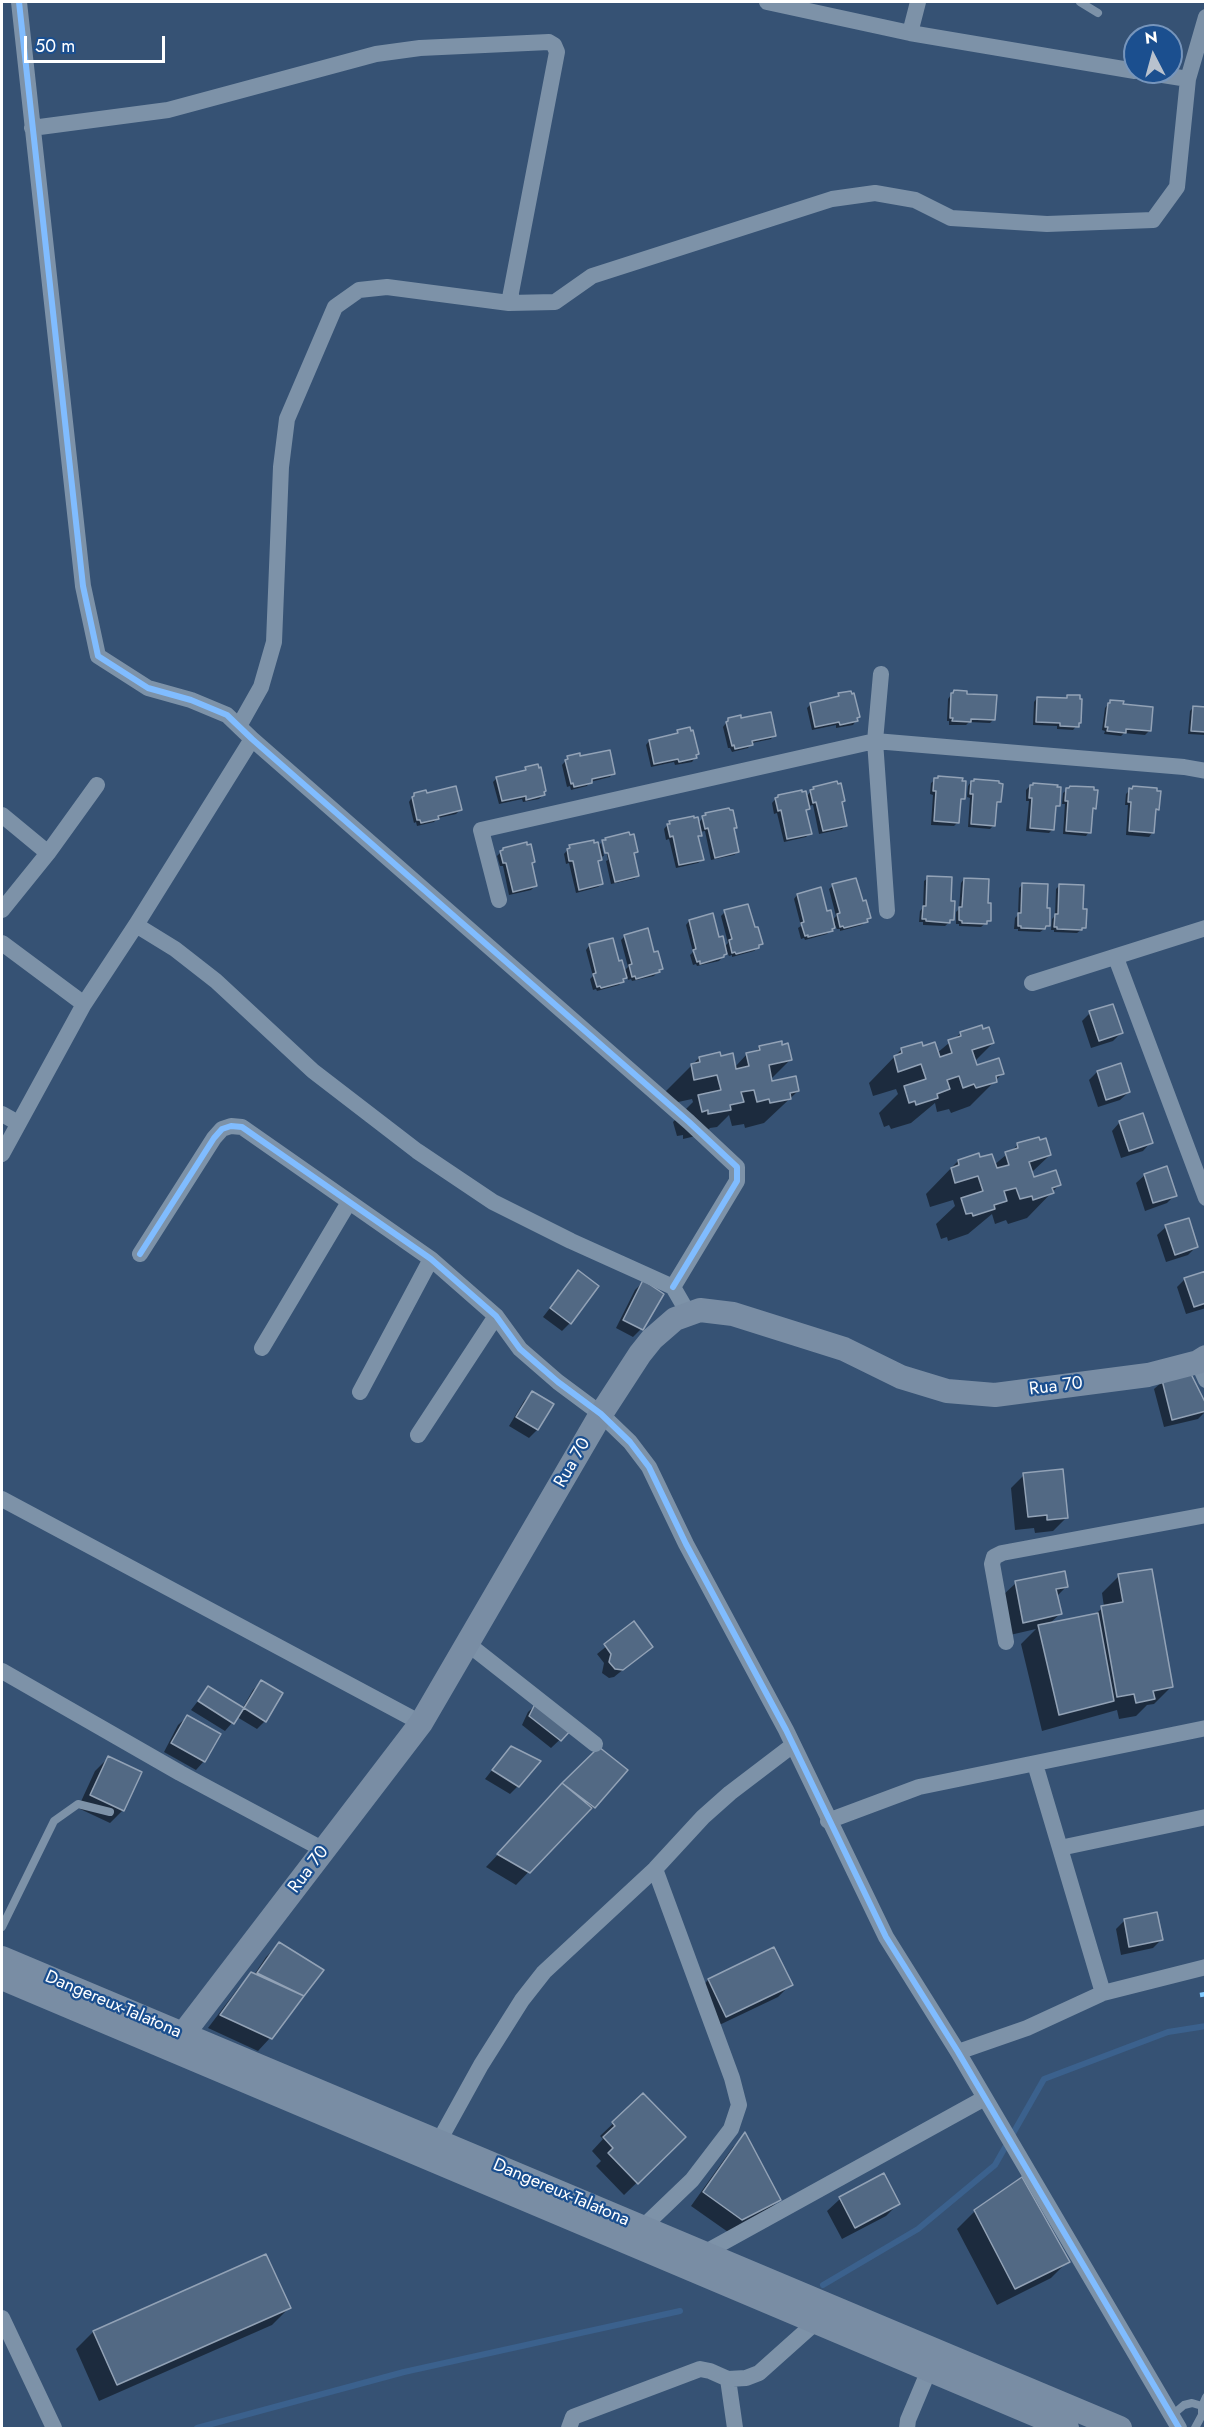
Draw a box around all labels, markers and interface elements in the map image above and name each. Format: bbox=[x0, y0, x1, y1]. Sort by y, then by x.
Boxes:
scale bar bbox=[27, 24, 168, 62]
north arrow bbox=[1123, 24, 1183, 84]
text: N bbox=[1144, 25, 1159, 50]
text: 50 m bbox=[35, 33, 75, 59]
street label: Rua 70 bbox=[1028, 1373, 1084, 1401]
street label: Rua 70 bbox=[550, 1434, 596, 1492]
street label: Rua 70 bbox=[284, 1842, 334, 1898]
street label: Dangereux-Talatona bbox=[42, 1967, 184, 2043]
street label: Dangereux-Talatona bbox=[490, 2155, 632, 2231]

